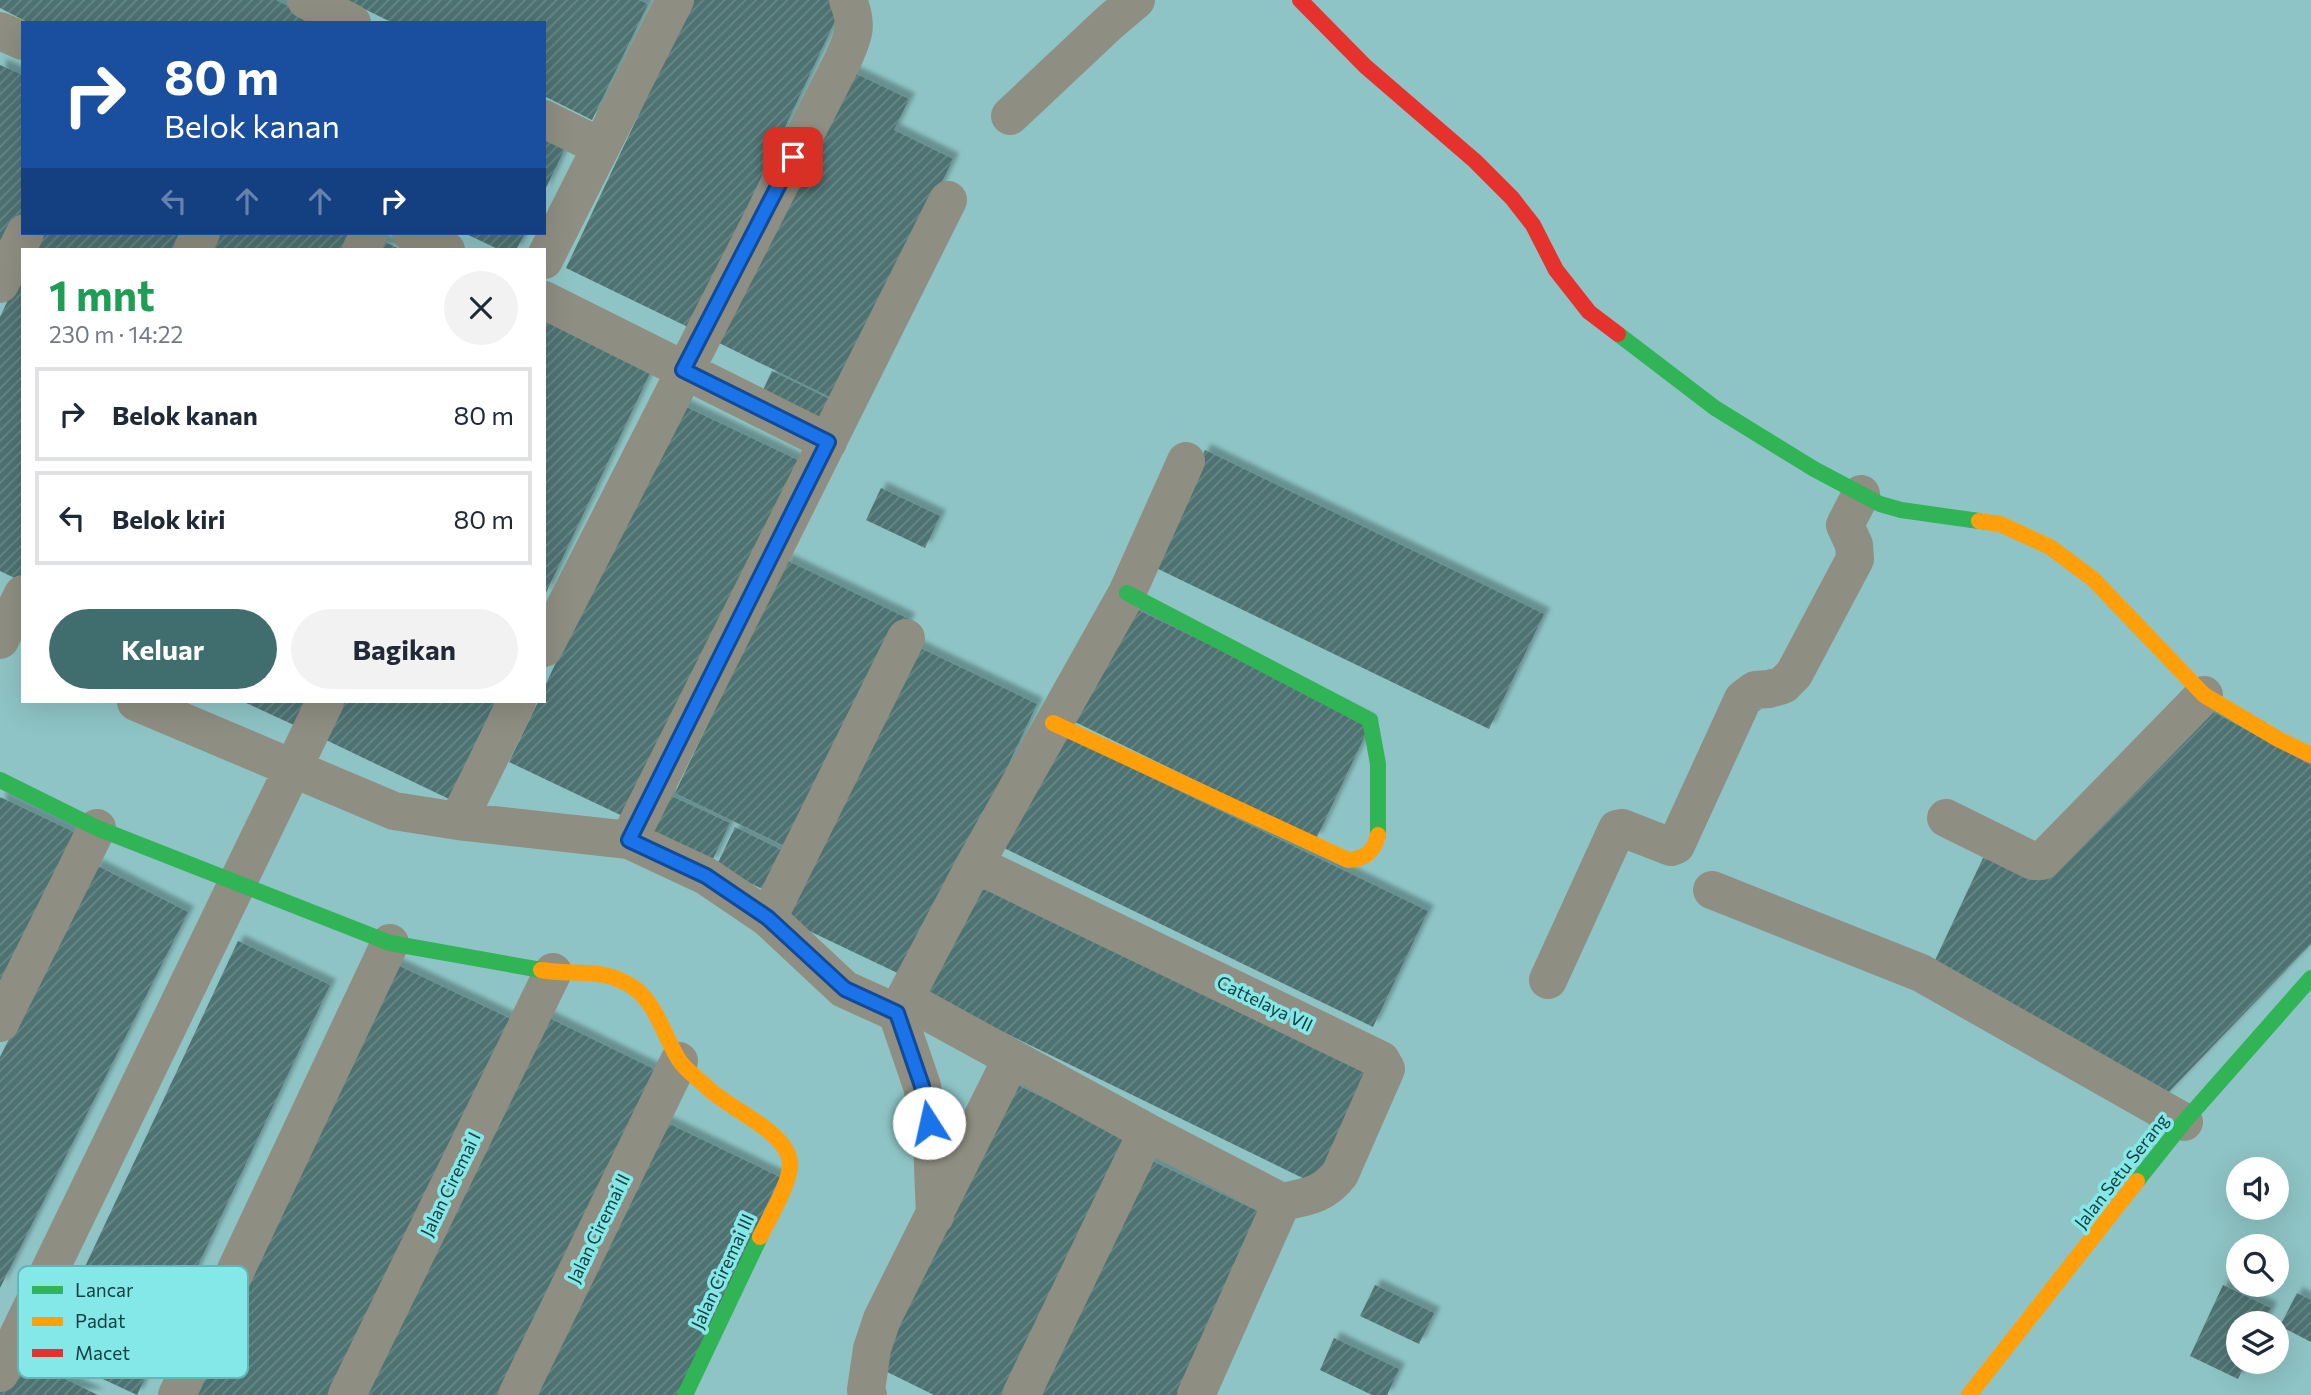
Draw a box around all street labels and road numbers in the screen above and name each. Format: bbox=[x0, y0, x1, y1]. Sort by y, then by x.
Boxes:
street label: Cattelaya VII bbox=[1213, 970, 1317, 1036]
street label: Jalan Setu Serang bbox=[2069, 1109, 2173, 1233]
street label: Jalan Ciremai I bbox=[415, 1128, 485, 1240]
street label: Jalan Ciremai II bbox=[562, 1170, 634, 1286]
street label: Jalan Ciremai III bbox=[686, 1210, 758, 1332]

